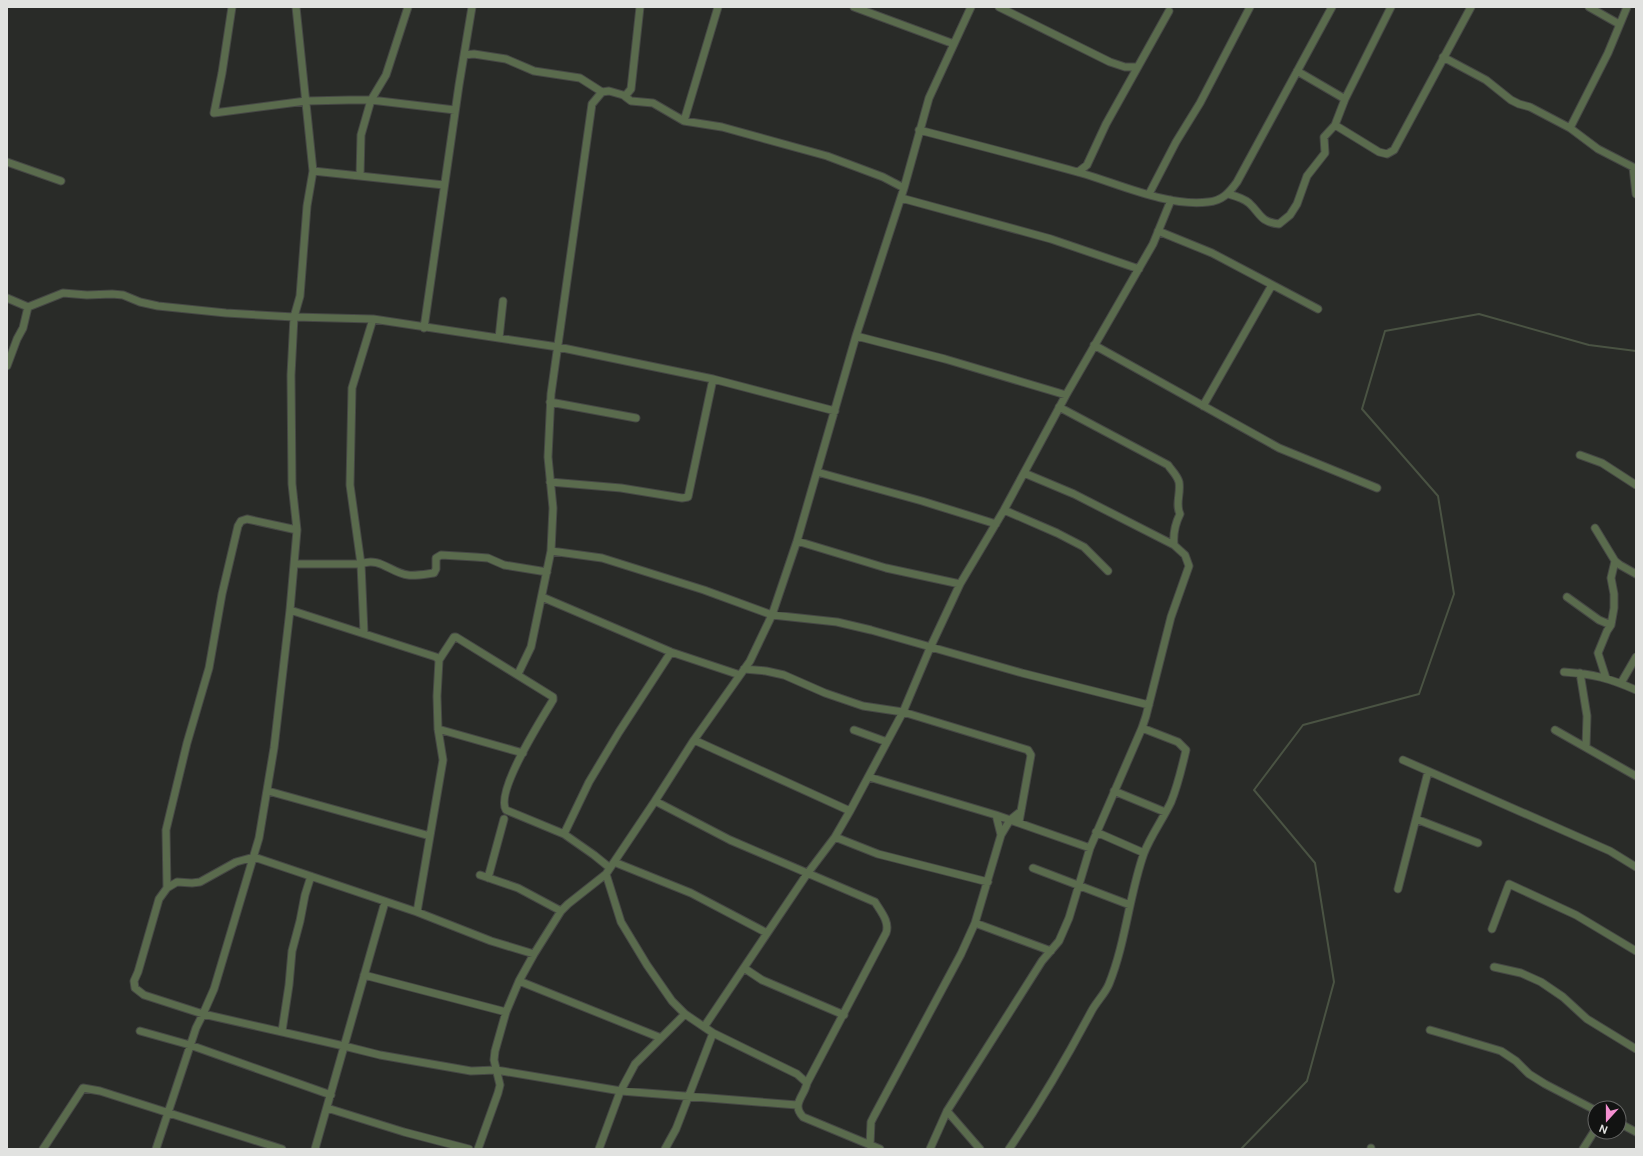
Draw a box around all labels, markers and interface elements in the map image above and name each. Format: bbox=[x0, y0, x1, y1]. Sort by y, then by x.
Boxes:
north arrow bbox=[1587, 1100, 1627, 1140]
text: N bbox=[1597, 1121, 1610, 1137]

